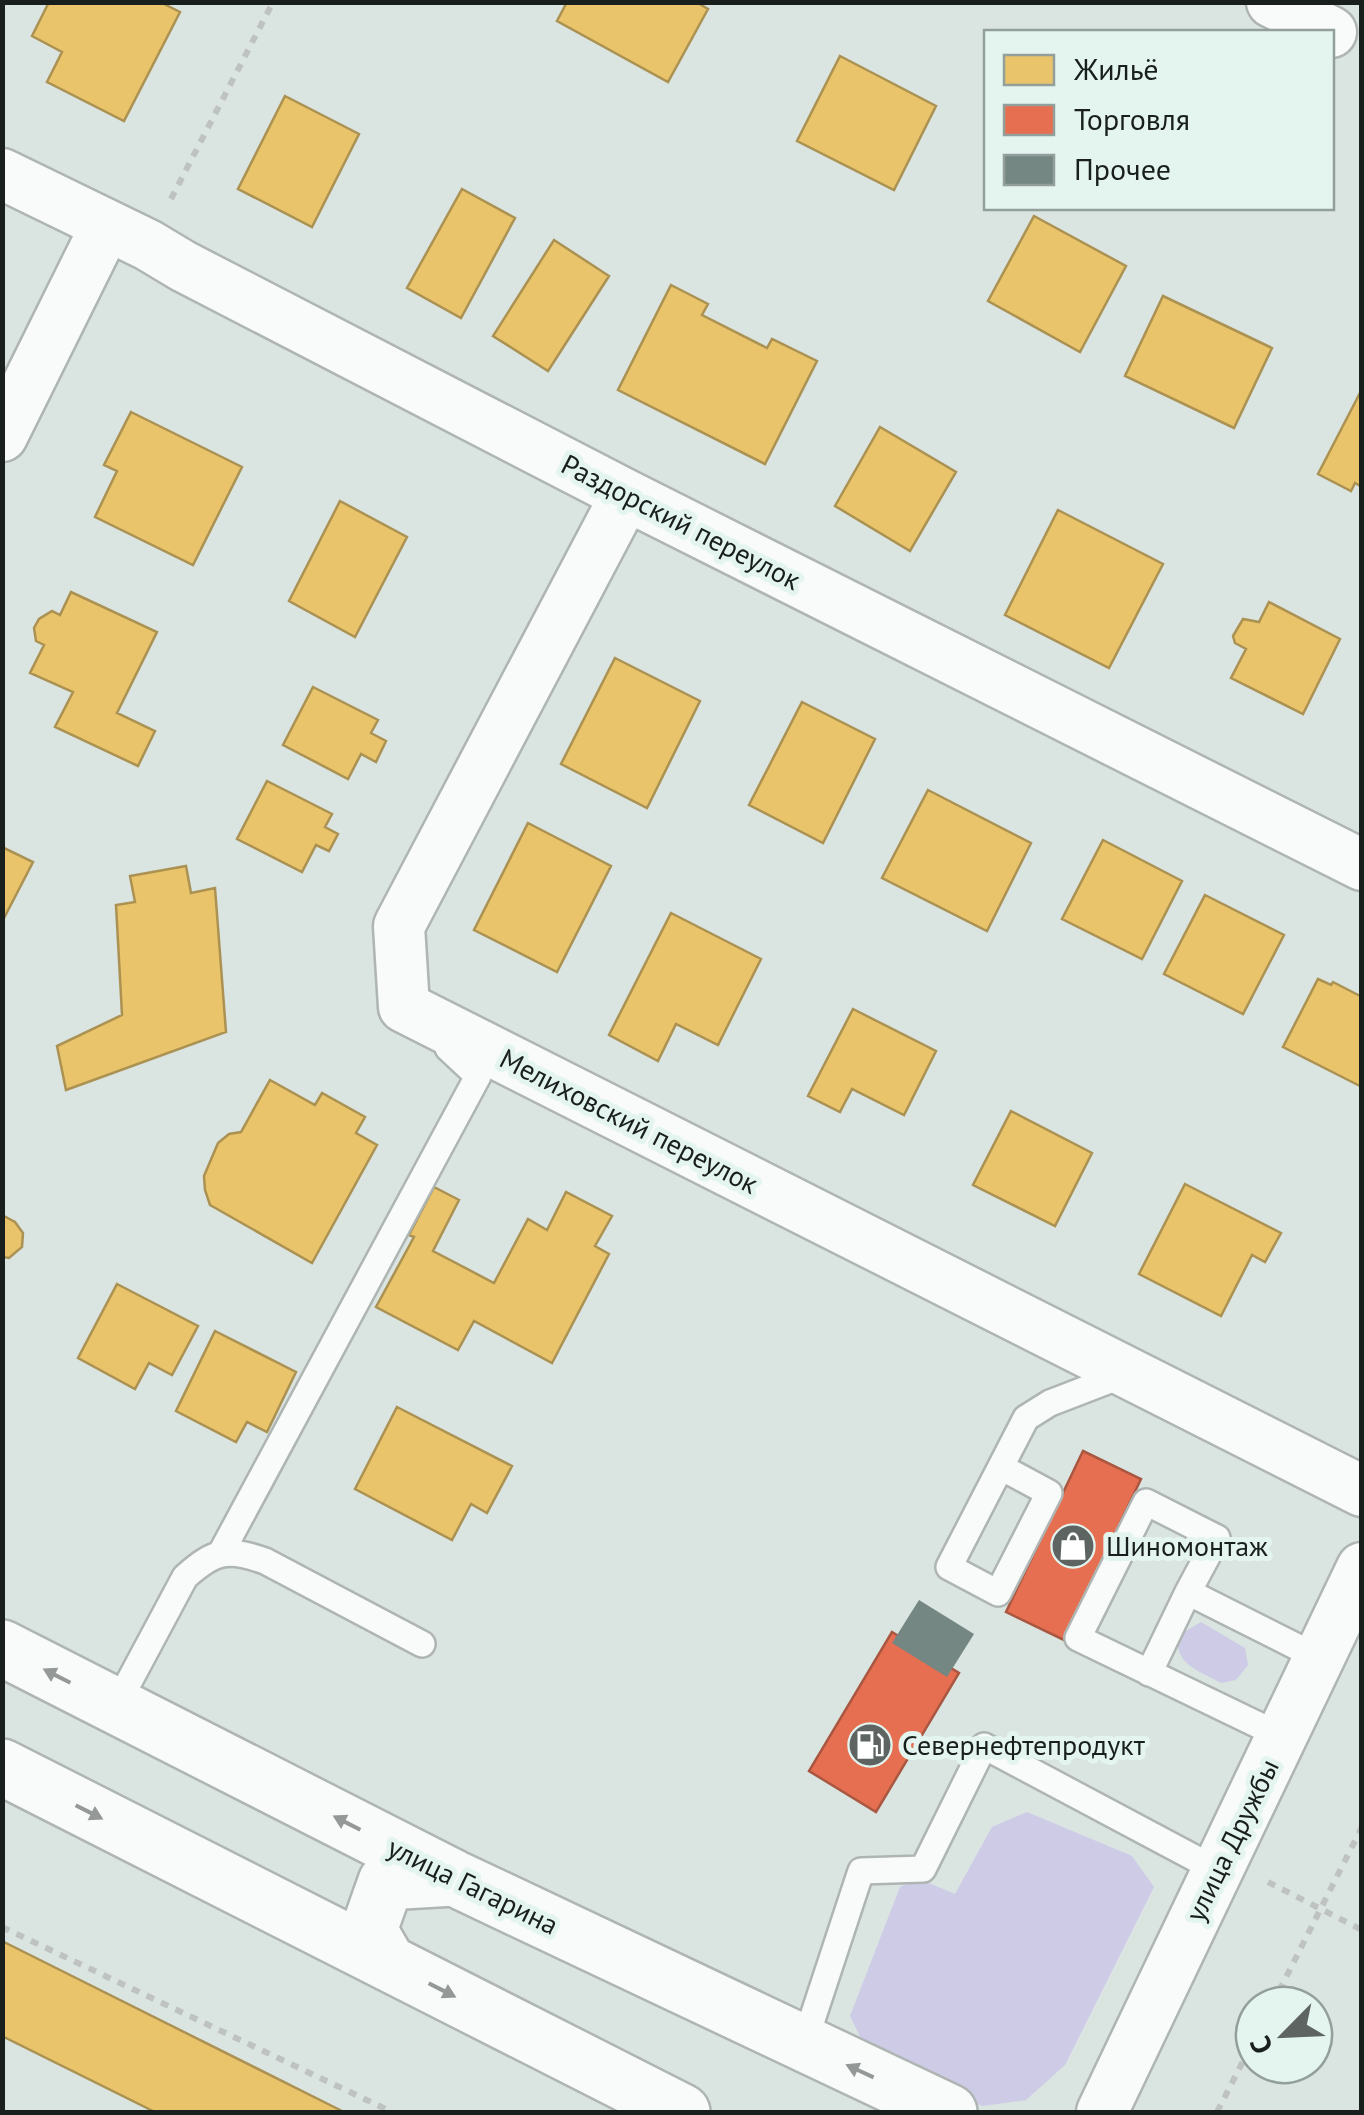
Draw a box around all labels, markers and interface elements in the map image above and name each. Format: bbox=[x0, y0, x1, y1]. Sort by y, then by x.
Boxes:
legend bbox=[984, 30, 1334, 210]
text: Жильё bbox=[1073, 49, 1158, 88]
text: Торговля bbox=[1074, 99, 1190, 138]
text: Прочее bbox=[1074, 149, 1171, 188]
street label: Раздорский переулок bbox=[555, 445, 808, 598]
street label: Мелиховский переулок bbox=[494, 1039, 765, 1202]
shop icon: Шиномонтаж bbox=[1050, 1523, 1096, 1569]
place label: Шиномонтаж bbox=[1106, 1527, 1268, 1564]
one-way arrow bbox=[43, 1668, 72, 1685]
fuel station icon: Севернефтепродукт bbox=[847, 1722, 893, 1768]
place label: Севернефтепродукт bbox=[902, 1726, 1146, 1763]
street label: улица Дружбы bbox=[1176, 1752, 1287, 1927]
one-way arrow bbox=[75, 1803, 104, 1820]
one-way arrow bbox=[332, 1815, 361, 1832]
street label: улица Гагарина bbox=[382, 1828, 565, 1943]
one-way arrow bbox=[427, 1982, 456, 1999]
north arrow bbox=[1234, 1985, 1334, 2085]
text: С bbox=[1241, 2031, 1281, 2060]
one-way arrow bbox=[846, 2062, 875, 2079]

